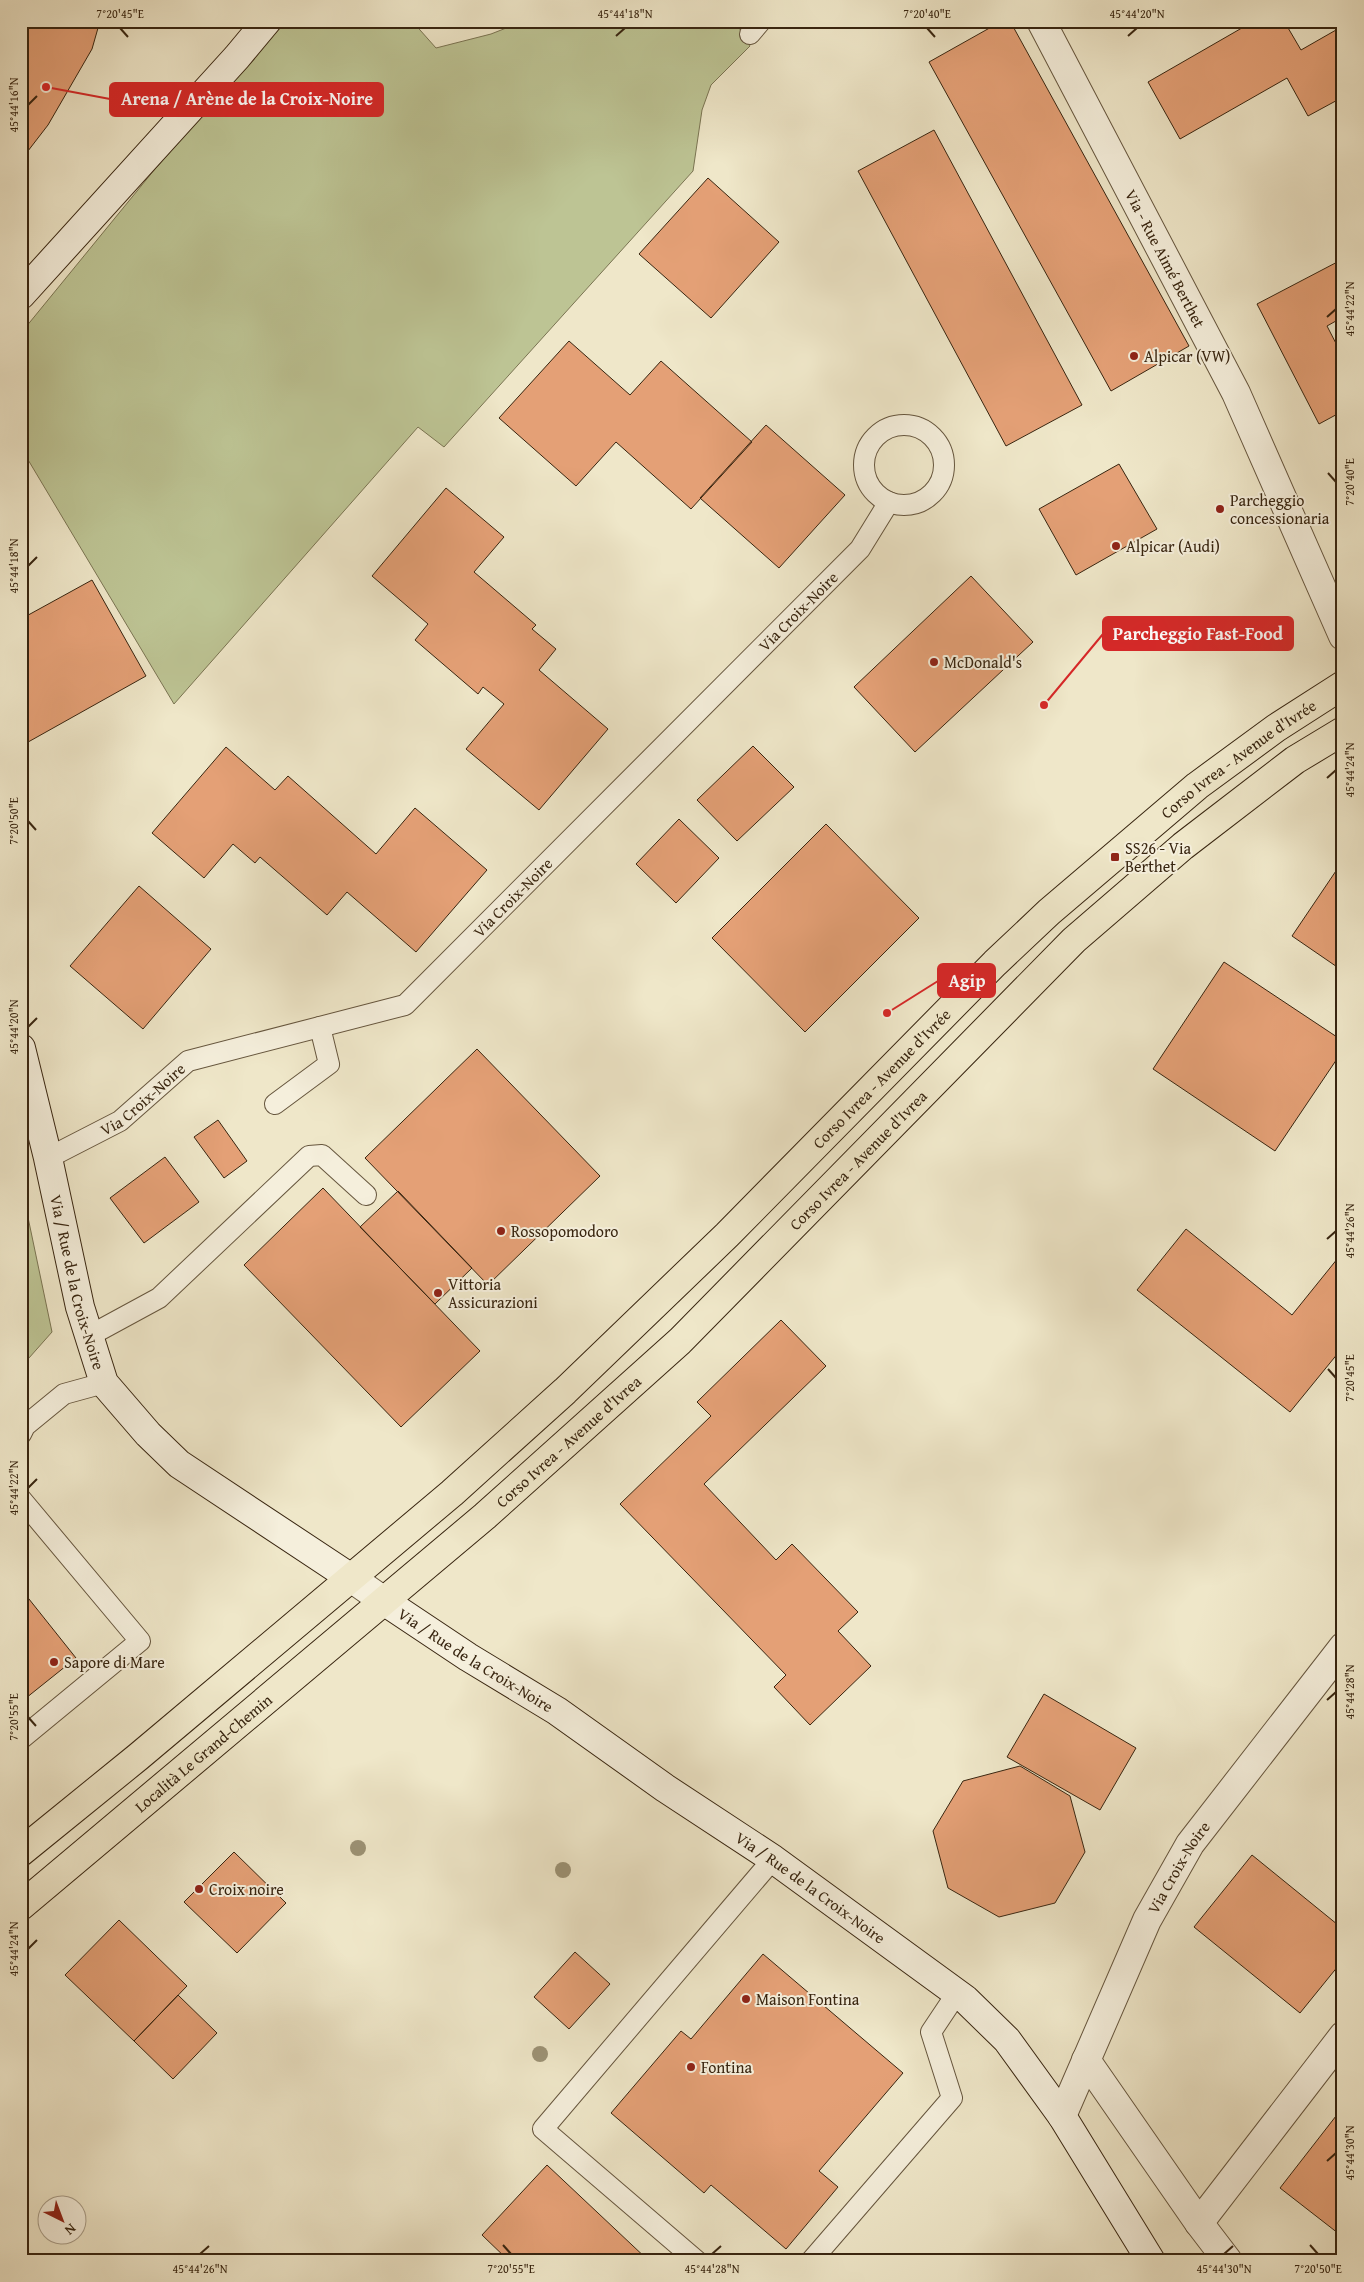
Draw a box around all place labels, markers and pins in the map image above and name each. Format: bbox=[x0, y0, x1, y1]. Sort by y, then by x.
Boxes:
callout: Arena / Arène de la Croix-Noire bbox=[110, 83, 383, 116]
place label: Alpicar (VW) bbox=[1144, 344, 1230, 368]
marker: Alpicar (VW) bbox=[1128, 350, 1140, 362]
place label: Parcheggio concessionaria bbox=[1230, 488, 1330, 530]
marker: Parcheggio concessionaria bbox=[1214, 503, 1226, 515]
place label: Alpicar (Audi) bbox=[1126, 534, 1220, 558]
marker: Alpicar (Audi) bbox=[1110, 540, 1122, 552]
callout: Parcheggio Fast-Food bbox=[1103, 617, 1293, 650]
place label: McDonald's bbox=[944, 650, 1022, 674]
marker: McDonald's bbox=[928, 656, 940, 668]
place label: SS26 - Via Berthet bbox=[1125, 836, 1192, 878]
marker: SS26 - Via Berthet bbox=[1109, 851, 1121, 863]
callout: Agip bbox=[938, 964, 995, 997]
place label: Rossopomodoro bbox=[511, 1219, 619, 1243]
marker: Rossopomodoro bbox=[495, 1225, 507, 1237]
place label: Vittoria Assicurazioni bbox=[448, 1272, 538, 1314]
marker: Vittoria Assicurazioni bbox=[432, 1287, 444, 1299]
place label: Sapore di Mare bbox=[64, 1650, 165, 1674]
marker: Sapore di Mare bbox=[48, 1656, 60, 1668]
place label: Croix noire bbox=[209, 1877, 284, 1901]
marker: Croix noire bbox=[193, 1883, 205, 1895]
place label: Maison Fontina bbox=[756, 1987, 860, 2011]
marker: Maison Fontina bbox=[740, 1993, 752, 2005]
place label: Fontina bbox=[701, 2055, 752, 2079]
marker: Fontina bbox=[685, 2061, 697, 2073]

